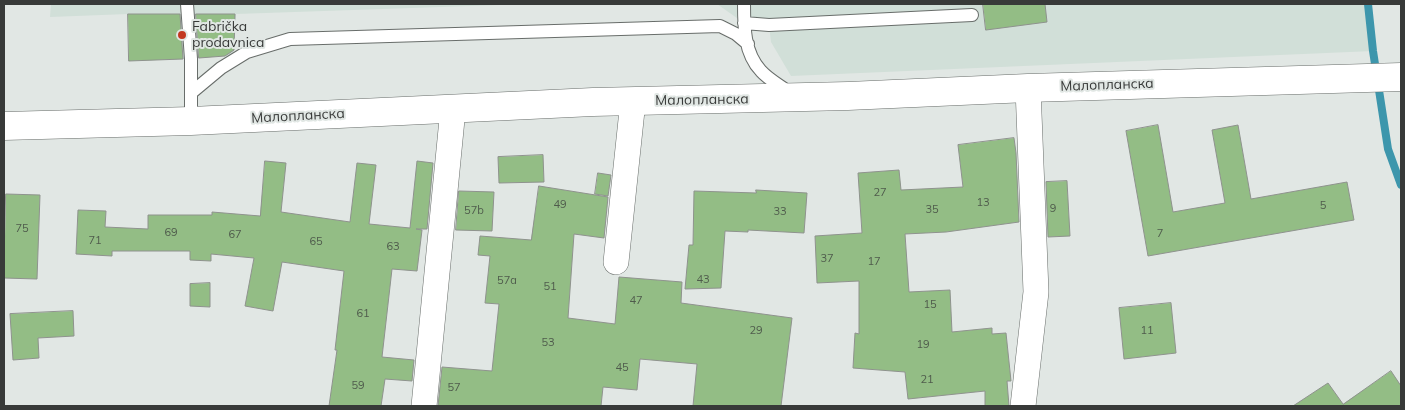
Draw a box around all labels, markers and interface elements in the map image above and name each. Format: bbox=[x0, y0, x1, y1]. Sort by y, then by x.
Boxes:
place label: Fabrička prodavnica bbox=[192, 19, 264, 52]
marker: Fabrička prodavnica bbox=[176, 29, 188, 41]
street label: Малопланска bbox=[1060, 75, 1154, 95]
street label: Малопланска bbox=[655, 91, 749, 109]
street label: Малопланска bbox=[251, 105, 345, 127]
house number: 27 bbox=[873, 186, 887, 200]
house number: 13 bbox=[976, 196, 990, 210]
house number: 49 bbox=[553, 198, 567, 212]
house number: 5 bbox=[1320, 199, 1326, 213]
house number: 9 bbox=[1050, 202, 1056, 216]
house number: 35 bbox=[925, 203, 939, 217]
house number: 57b bbox=[464, 204, 484, 218]
house number: 33 bbox=[773, 205, 787, 219]
house number: 75 bbox=[15, 222, 29, 236]
house number: 69 bbox=[164, 226, 178, 240]
house number: 7 bbox=[1157, 227, 1163, 241]
house number: 67 bbox=[228, 228, 242, 242]
house number: 71 bbox=[88, 234, 102, 248]
house number: 65 bbox=[309, 235, 323, 249]
house number: 63 bbox=[386, 240, 400, 254]
house number: 37 bbox=[820, 252, 834, 266]
house number: 17 bbox=[867, 255, 881, 269]
house number: 43 bbox=[696, 273, 710, 287]
house number: 57a bbox=[497, 274, 517, 288]
house number: 51 bbox=[543, 280, 557, 294]
house number: 47 bbox=[629, 294, 643, 308]
house number: 15 bbox=[923, 298, 937, 312]
house number: 61 bbox=[356, 307, 370, 321]
house number: 29 bbox=[749, 324, 763, 338]
house number: 11 bbox=[1140, 324, 1154, 338]
house number: 53 bbox=[541, 336, 555, 350]
house number: 19 bbox=[916, 338, 930, 352]
house number: 45 bbox=[615, 361, 629, 375]
house number: 21 bbox=[920, 373, 934, 387]
house number: 59 bbox=[351, 379, 365, 393]
house number: 57 bbox=[447, 381, 461, 395]

